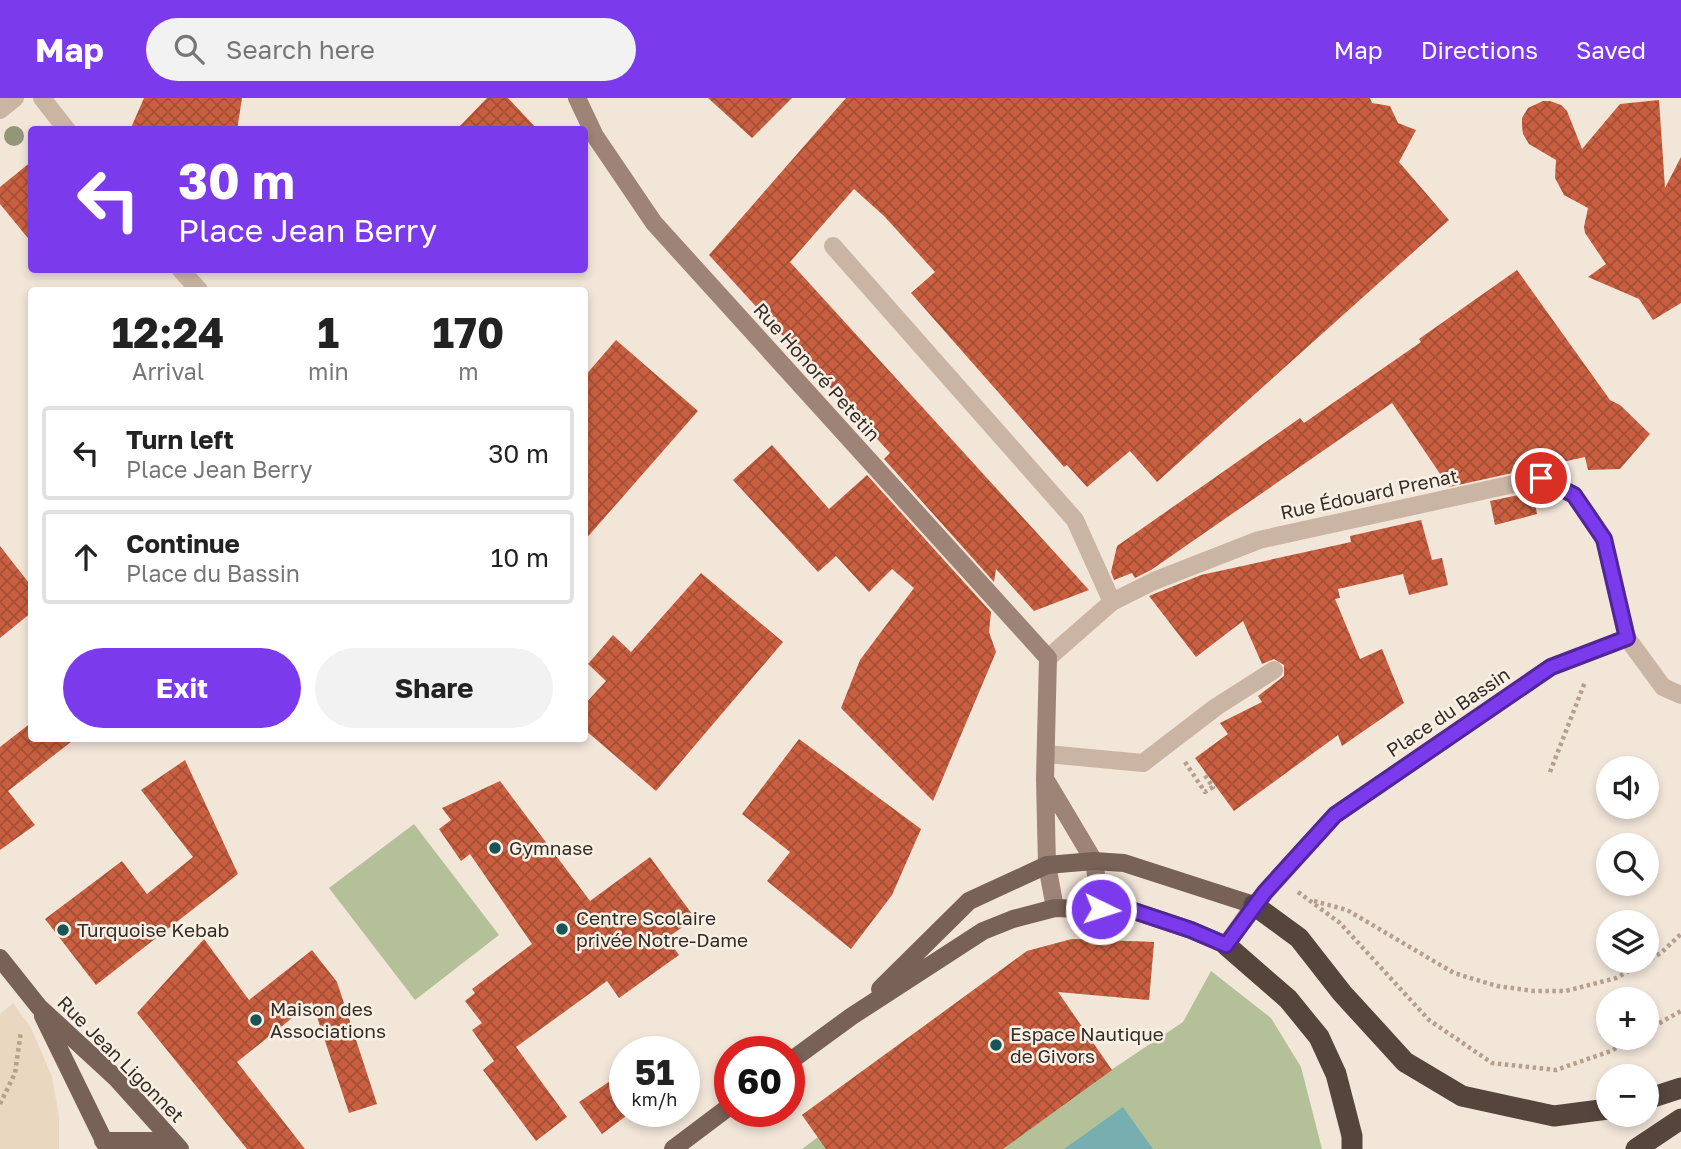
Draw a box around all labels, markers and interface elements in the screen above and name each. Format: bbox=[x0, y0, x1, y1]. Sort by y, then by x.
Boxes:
search box bbox=[146, 18, 636, 81]
text: Map bbox=[35, 30, 104, 69]
icon: search bbox=[170, 30, 208, 68]
text: Search here bbox=[226, 34, 375, 65]
text: Map bbox=[1334, 35, 1383, 64]
text: Directions bbox=[1421, 35, 1538, 64]
text: Saved bbox=[1576, 35, 1646, 64]
text: 30 m bbox=[178, 151, 295, 210]
icon: left bbox=[63, 154, 154, 245]
text: Place Jean Berry bbox=[178, 211, 437, 249]
street label: Rue Honoré Petetin bbox=[749, 298, 885, 446]
text: 12:24 bbox=[112, 307, 224, 357]
text: 1 bbox=[318, 307, 339, 357]
text: 170 bbox=[432, 307, 504, 357]
text: Arrival bbox=[132, 357, 204, 385]
text: min bbox=[308, 357, 349, 385]
text: m bbox=[458, 357, 479, 385]
text: Turn left bbox=[126, 424, 234, 455]
icon: left bbox=[67, 434, 105, 472]
text: 30 m bbox=[488, 438, 549, 469]
pin bbox=[1511, 448, 1571, 508]
text: Place Jean Berry bbox=[126, 455, 312, 483]
icon: arrive bbox=[1522, 459, 1560, 497]
street label: Rue Édouard Prenat bbox=[1278, 463, 1460, 524]
text: Continue bbox=[126, 528, 240, 559]
icon: ahead bbox=[67, 538, 105, 576]
text: 10 m bbox=[491, 542, 549, 573]
text: Place du Bassin bbox=[126, 559, 300, 587]
button: Exit bbox=[63, 648, 301, 728]
button: Share bbox=[315, 648, 553, 728]
street label: Place du Bassin bbox=[1382, 662, 1514, 761]
map controls bbox=[1596, 756, 1659, 1127]
button: sound bbox=[1596, 756, 1659, 819]
button: search bbox=[1596, 833, 1659, 896]
place label: Gymnase bbox=[509, 836, 593, 859]
marker: Gymnase bbox=[487, 840, 503, 856]
position arrow bbox=[1064, 872, 1138, 946]
place label: Centre Scolaire privée Notre-Dame bbox=[576, 906, 748, 951]
button: layers bbox=[1596, 910, 1659, 973]
place label: Turquoise Kebab bbox=[77, 918, 229, 941]
marker: Centre Scolaire privée Notre-Dame bbox=[554, 921, 570, 937]
marker: Turquoise Kebab bbox=[55, 922, 71, 938]
button: + bbox=[1596, 987, 1659, 1050]
street label: Rue Jean Ligonnet bbox=[53, 991, 189, 1127]
place label: Maison des Associations bbox=[270, 997, 386, 1042]
marker: Maison des Associations bbox=[248, 1012, 264, 1028]
place label: Espace Nautique de Givors bbox=[1010, 1022, 1164, 1067]
speed limit sign: 60 bbox=[714, 1036, 805, 1127]
marker: Espace Nautique de Givors bbox=[988, 1037, 1004, 1053]
text: 51 bbox=[635, 1051, 674, 1093]
button: − bbox=[1596, 1064, 1659, 1127]
text: km/h bbox=[632, 1088, 677, 1110]

